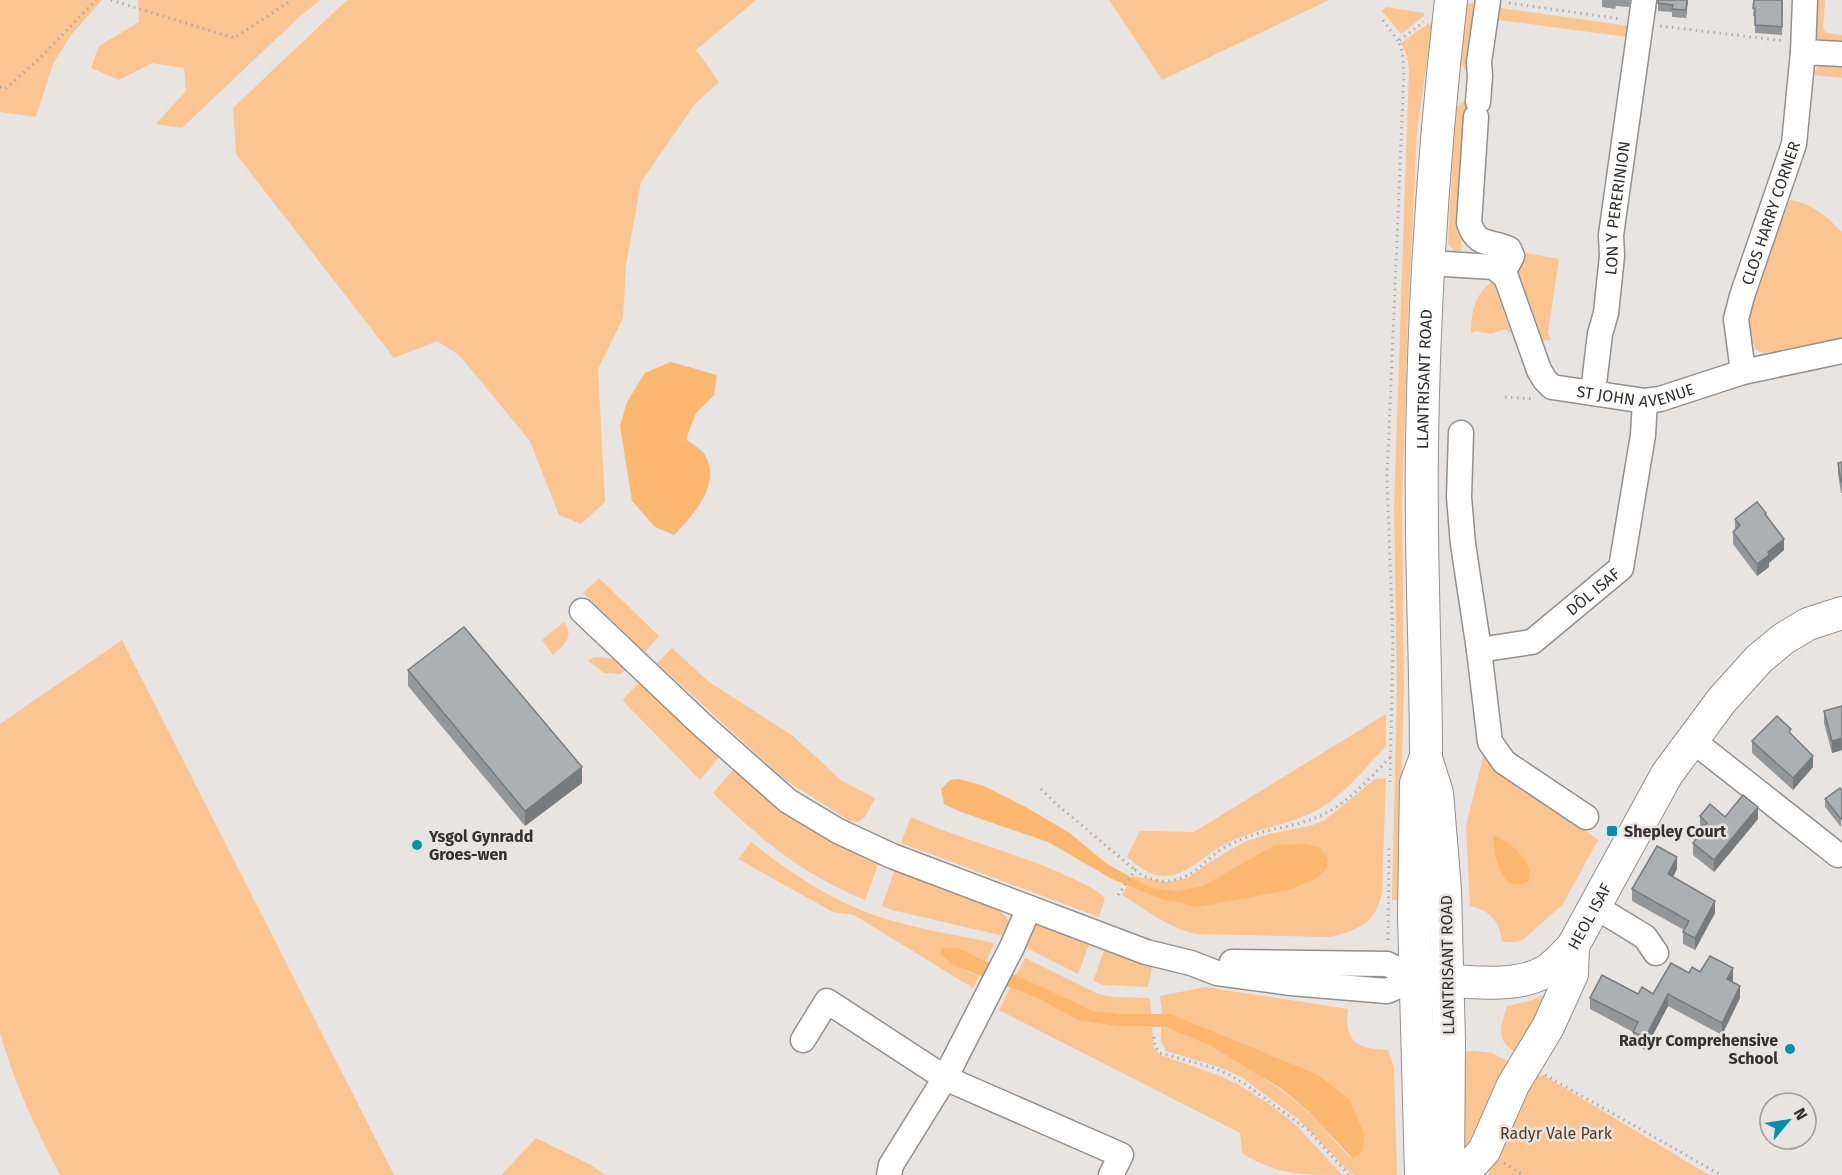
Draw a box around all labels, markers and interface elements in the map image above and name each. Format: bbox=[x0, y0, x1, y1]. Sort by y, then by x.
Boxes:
street label: CLOS HARRY CORNER bbox=[1737, 138, 1804, 288]
street label: LON Y PERERINION bbox=[1601, 140, 1634, 276]
street label: LLANTRISANT ROAD bbox=[1413, 309, 1436, 449]
street label: ST JOHN AVENUE bbox=[1576, 379, 1697, 412]
street label: DÔL ISAF bbox=[1562, 564, 1624, 620]
place label: Shepley Court bbox=[1624, 822, 1727, 841]
marker: Shepley Court bbox=[1605, 824, 1619, 838]
place label: Ysgol Gynradd Groes-wen bbox=[428, 827, 533, 864]
marker: Ysgol Gynradd Groes-wen bbox=[410, 838, 424, 852]
street label: HEOL ISAF bbox=[1564, 880, 1616, 953]
street label: LLANTRISANT ROAD bbox=[1437, 895, 1458, 1035]
place label: Radyr Comprehensive School bbox=[1619, 1031, 1778, 1068]
marker: Radyr Comprehensive School bbox=[1783, 1042, 1797, 1056]
north arrow bbox=[1758, 1091, 1818, 1151]
text: N bbox=[1790, 1105, 1812, 1123]
park label: Radyr Vale Park bbox=[1500, 1124, 1613, 1143]

